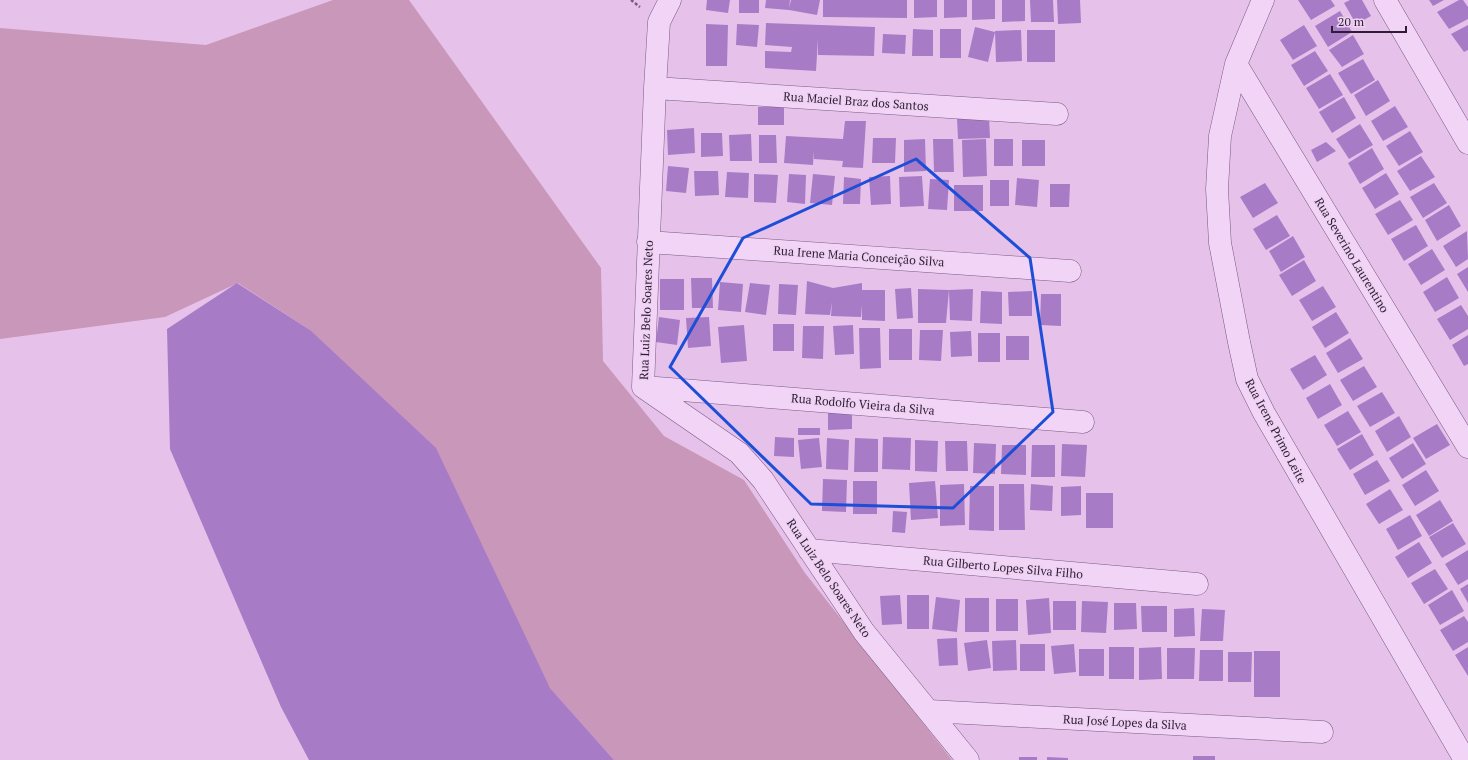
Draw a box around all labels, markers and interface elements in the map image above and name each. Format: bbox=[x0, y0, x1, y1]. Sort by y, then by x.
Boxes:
scale bar bbox=[1332, 8, 1406, 34]
text: 20 m bbox=[1338, 14, 1365, 29]
street label: Rua Maciel Braz dos Santos bbox=[783, 88, 929, 114]
street label: Rua Severino Laurentino bbox=[1312, 195, 1393, 316]
street label: Rua Luiz Belo Soares Neto bbox=[636, 240, 656, 380]
street label: Rua Irene Maria Conceição Silva bbox=[773, 243, 945, 269]
street label: Rua Irene Primo Leite bbox=[1242, 376, 1310, 486]
street label: Rua Rodolfo Vieira da Silva bbox=[791, 390, 935, 418]
street label: Rua Luiz Belo Soares Neto bbox=[784, 516, 874, 640]
street label: Rua Gilberto Lopes Silva Filho bbox=[922, 553, 1084, 581]
street label: Rua José Lopes da Silva bbox=[1063, 711, 1187, 733]

